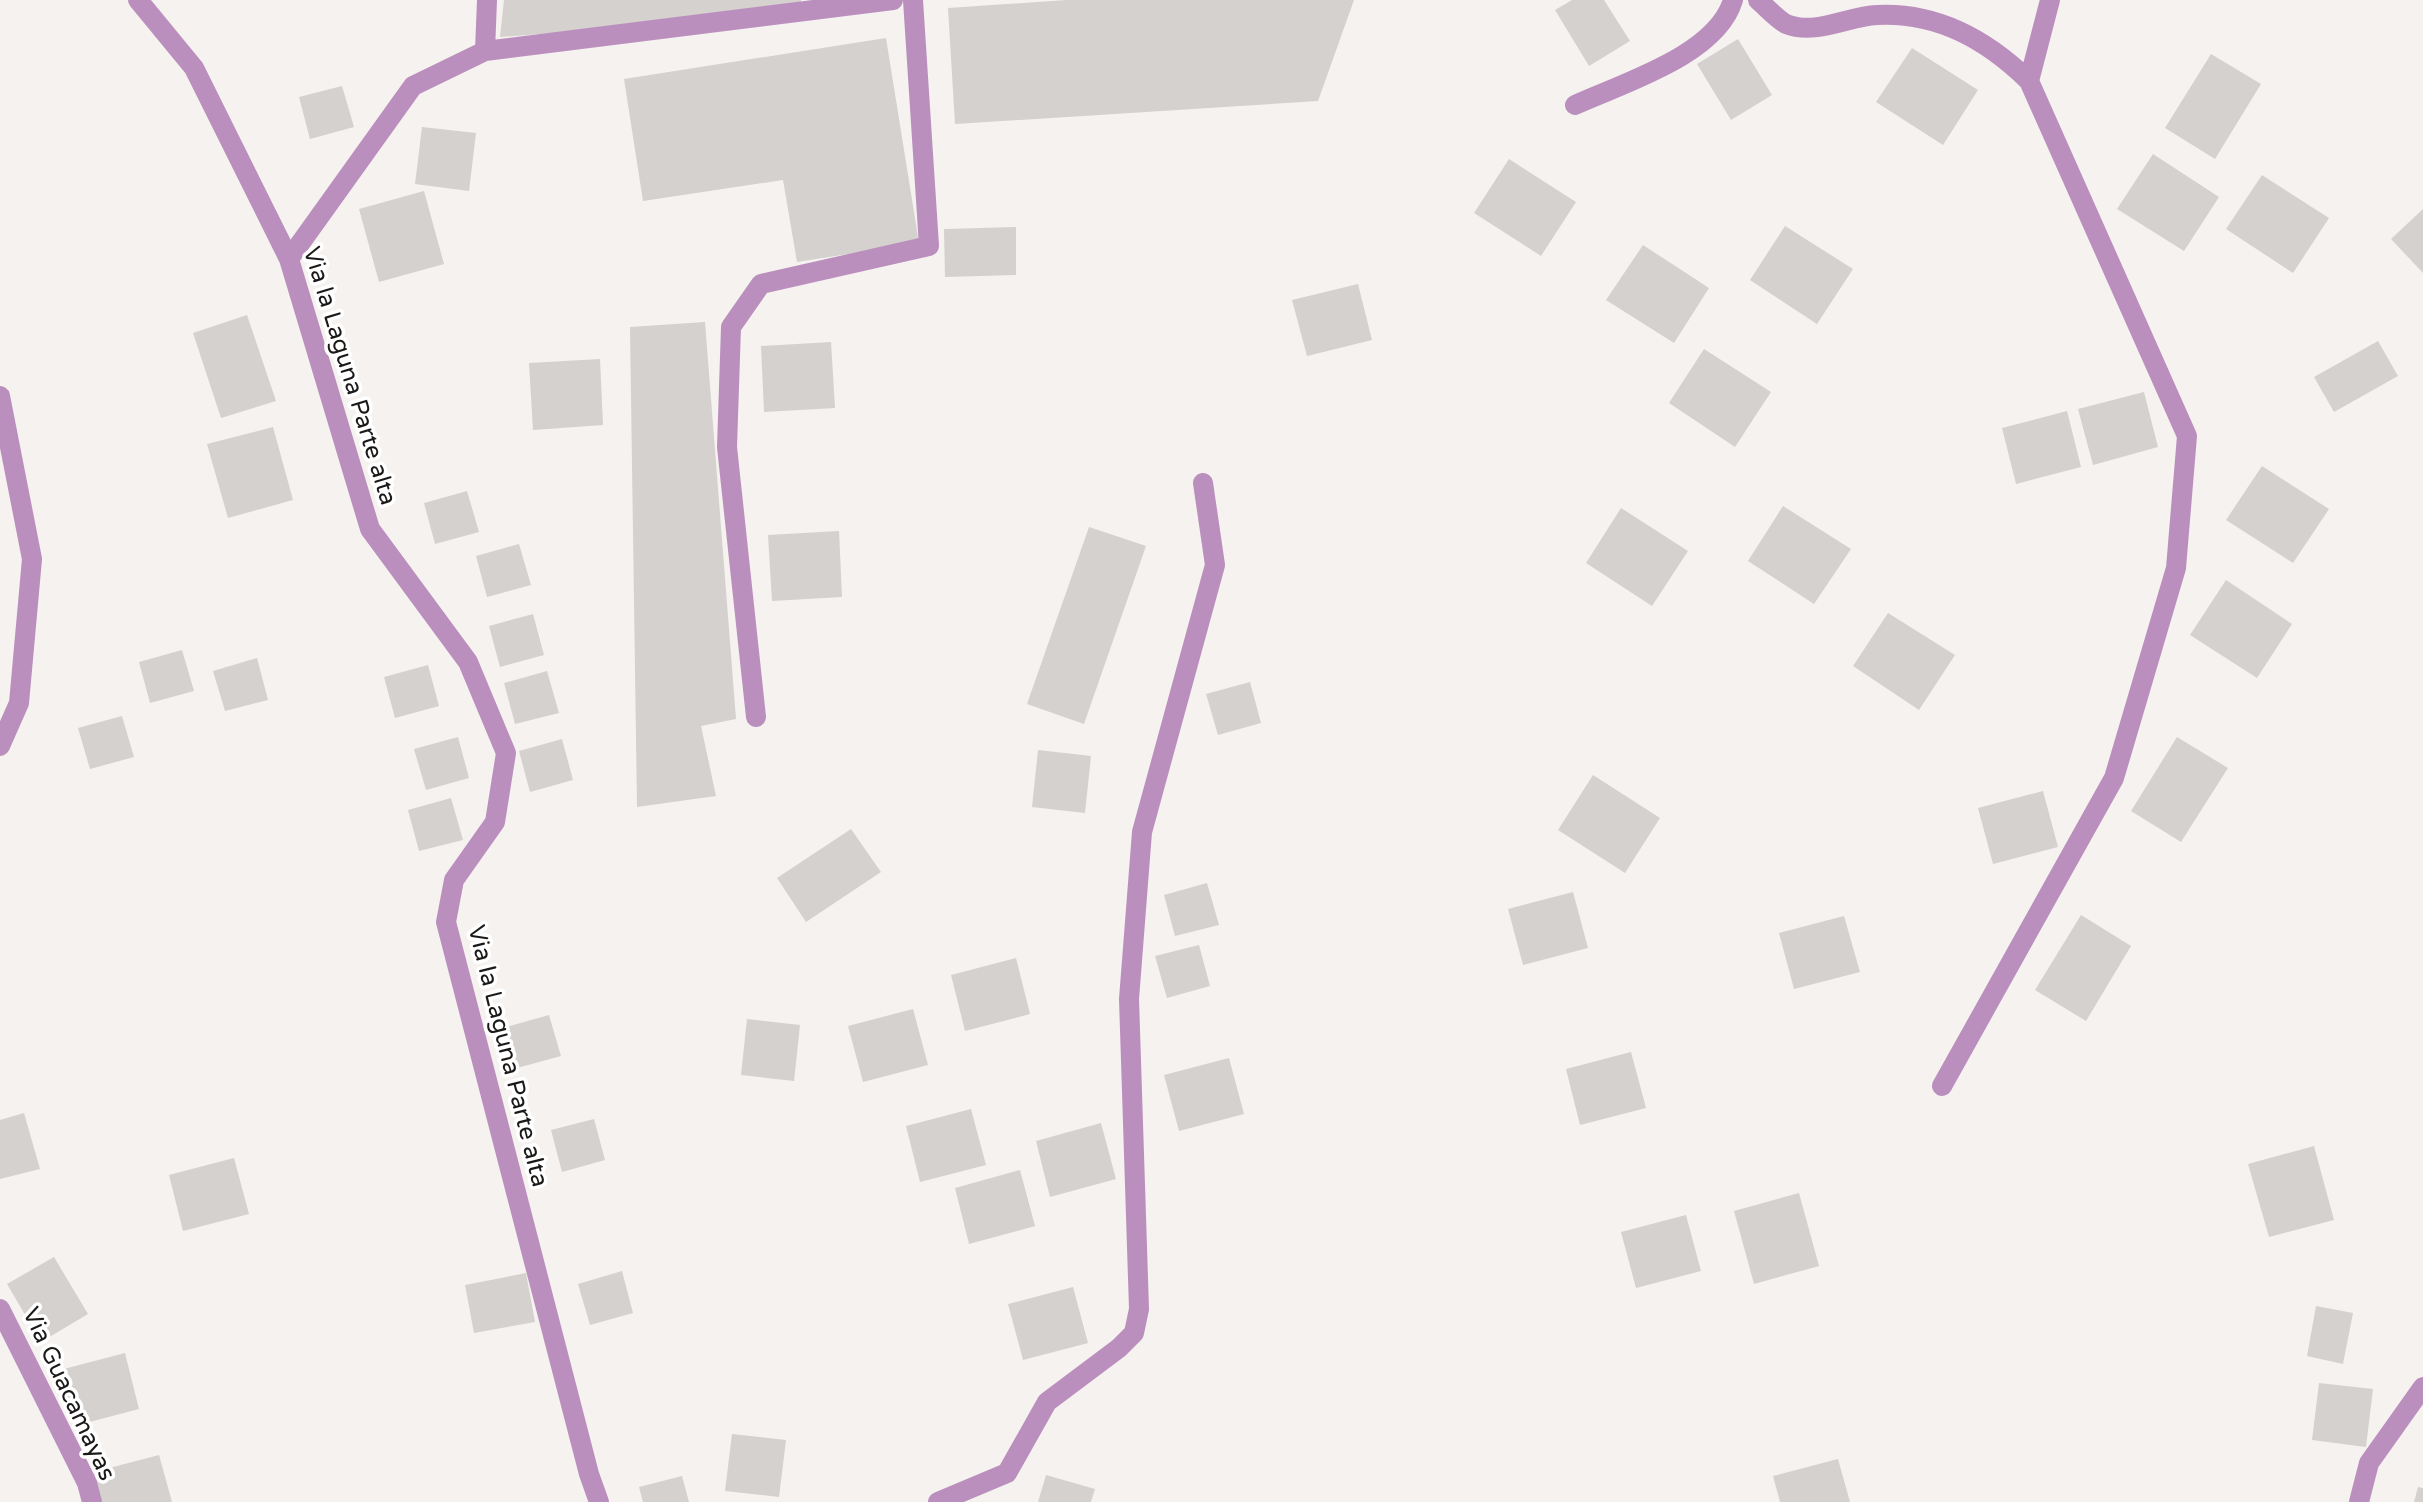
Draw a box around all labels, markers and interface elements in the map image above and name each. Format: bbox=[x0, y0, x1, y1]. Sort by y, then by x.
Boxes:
street label: Via la Laguna Parte alta bbox=[297, 243, 403, 509]
street label: Via la Laguna Parte alta bbox=[461, 922, 555, 1190]
street label: Via Guacamayas bbox=[16, 1303, 122, 1485]

